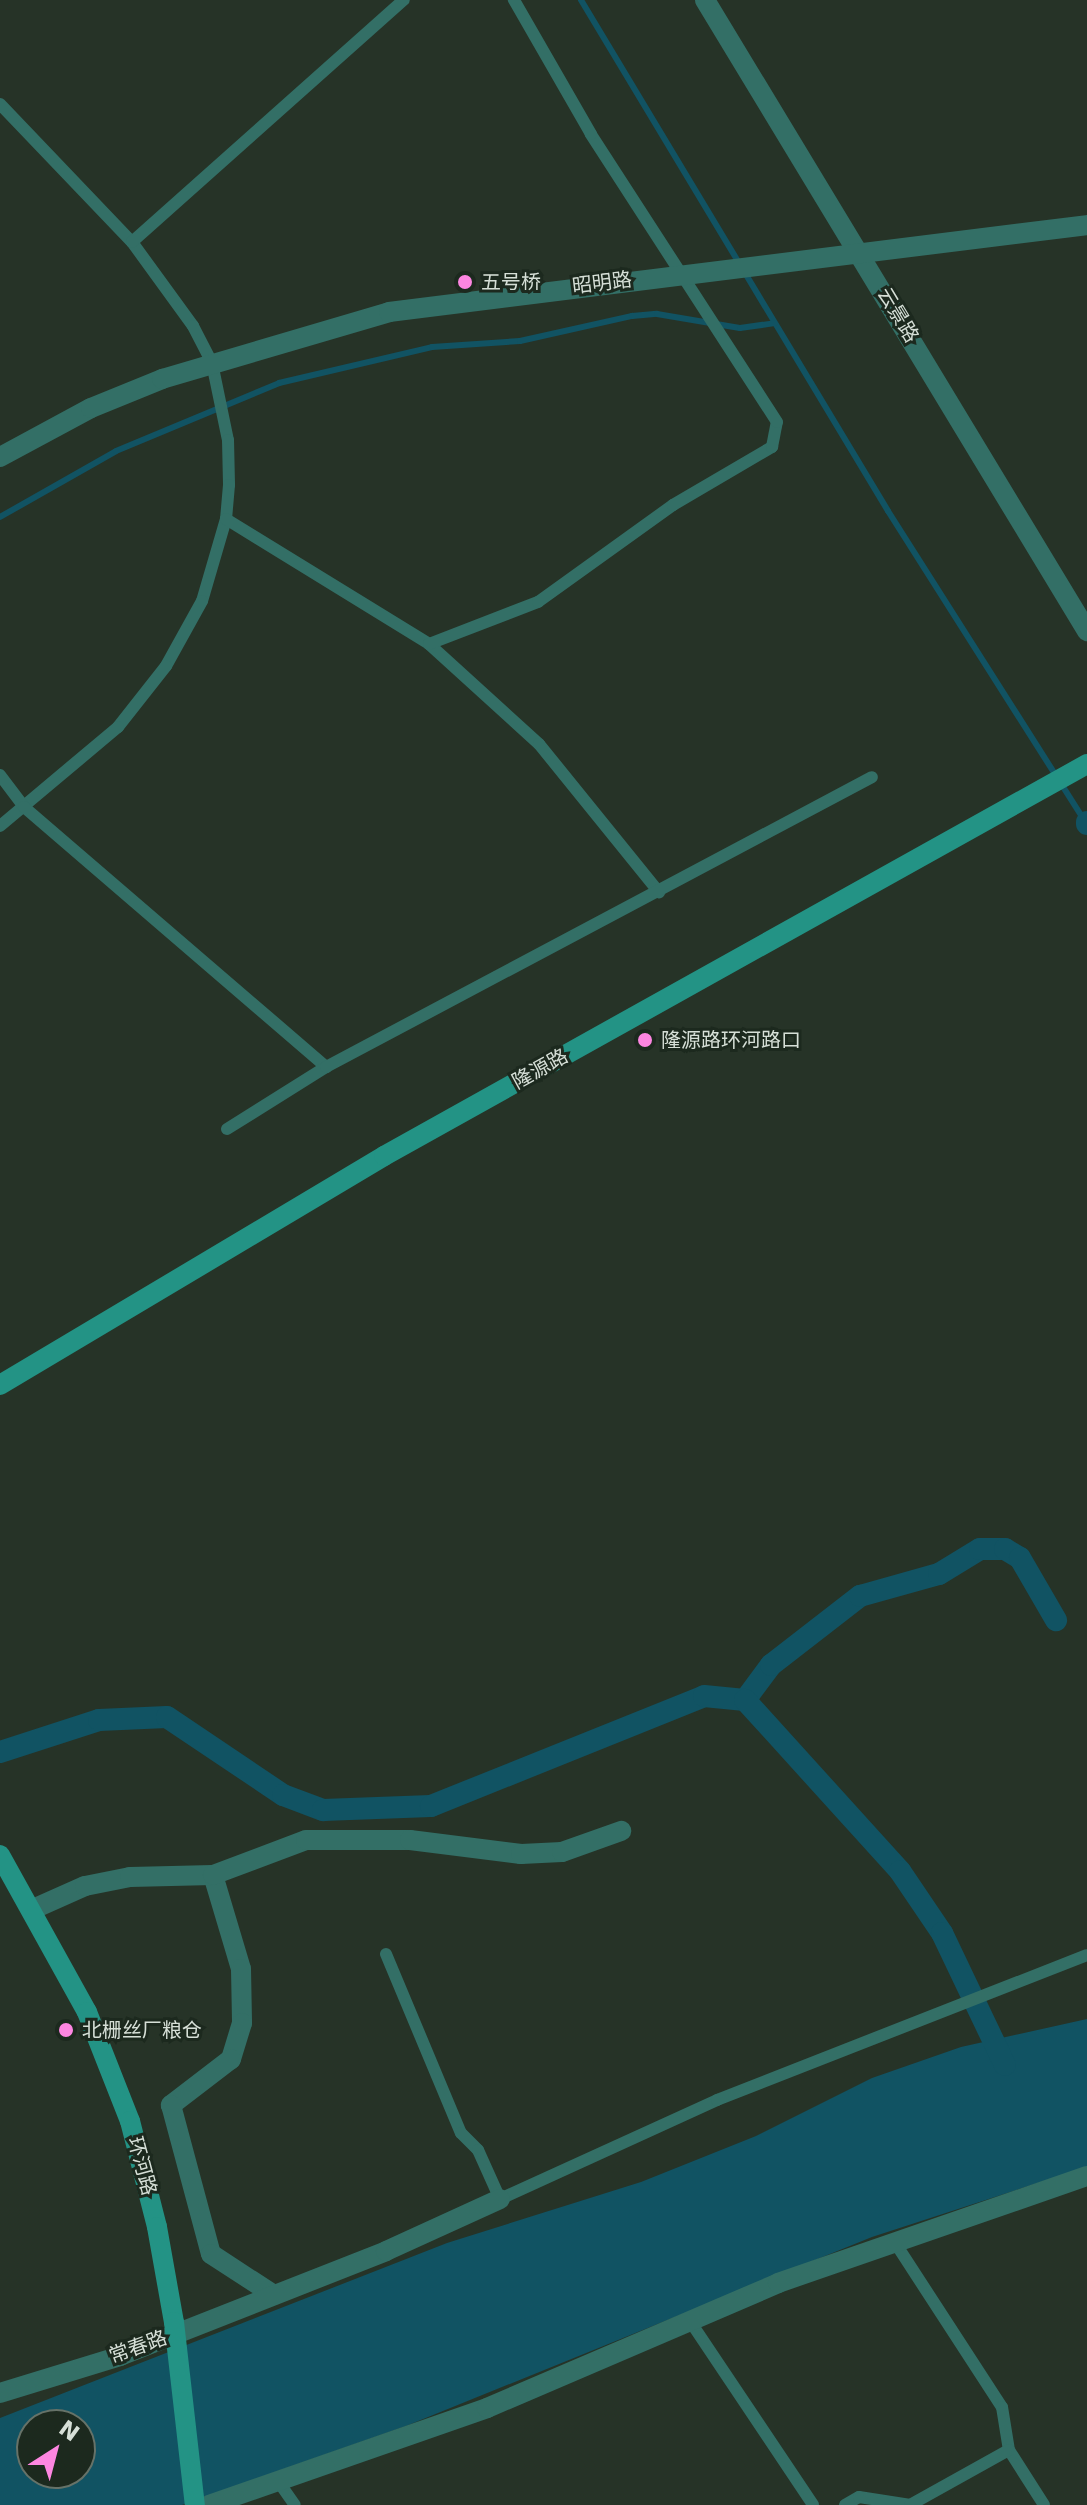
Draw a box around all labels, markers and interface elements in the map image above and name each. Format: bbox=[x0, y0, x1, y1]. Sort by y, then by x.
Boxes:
street label: 昭明路 bbox=[571, 267, 633, 299]
place label: 五号桥 bbox=[481, 270, 541, 294]
marker: 五号桥 bbox=[456, 273, 474, 291]
street label: 云景路 bbox=[872, 283, 924, 347]
place label: 隆源路环河路口 bbox=[661, 1028, 801, 1052]
marker: 隆源路环河路口 bbox=[636, 1031, 654, 1049]
street label: 隆源路 bbox=[508, 1044, 572, 1094]
place label: 北栅丝厂粮仓 bbox=[82, 2018, 202, 2042]
marker: 北栅丝厂粮仓 bbox=[57, 2021, 75, 2039]
street label: 环河路 bbox=[123, 2134, 161, 2198]
street label: 常春路 bbox=[106, 2325, 170, 2369]
north arrow bbox=[16, 2409, 96, 2489]
text: N bbox=[54, 2415, 84, 2446]

